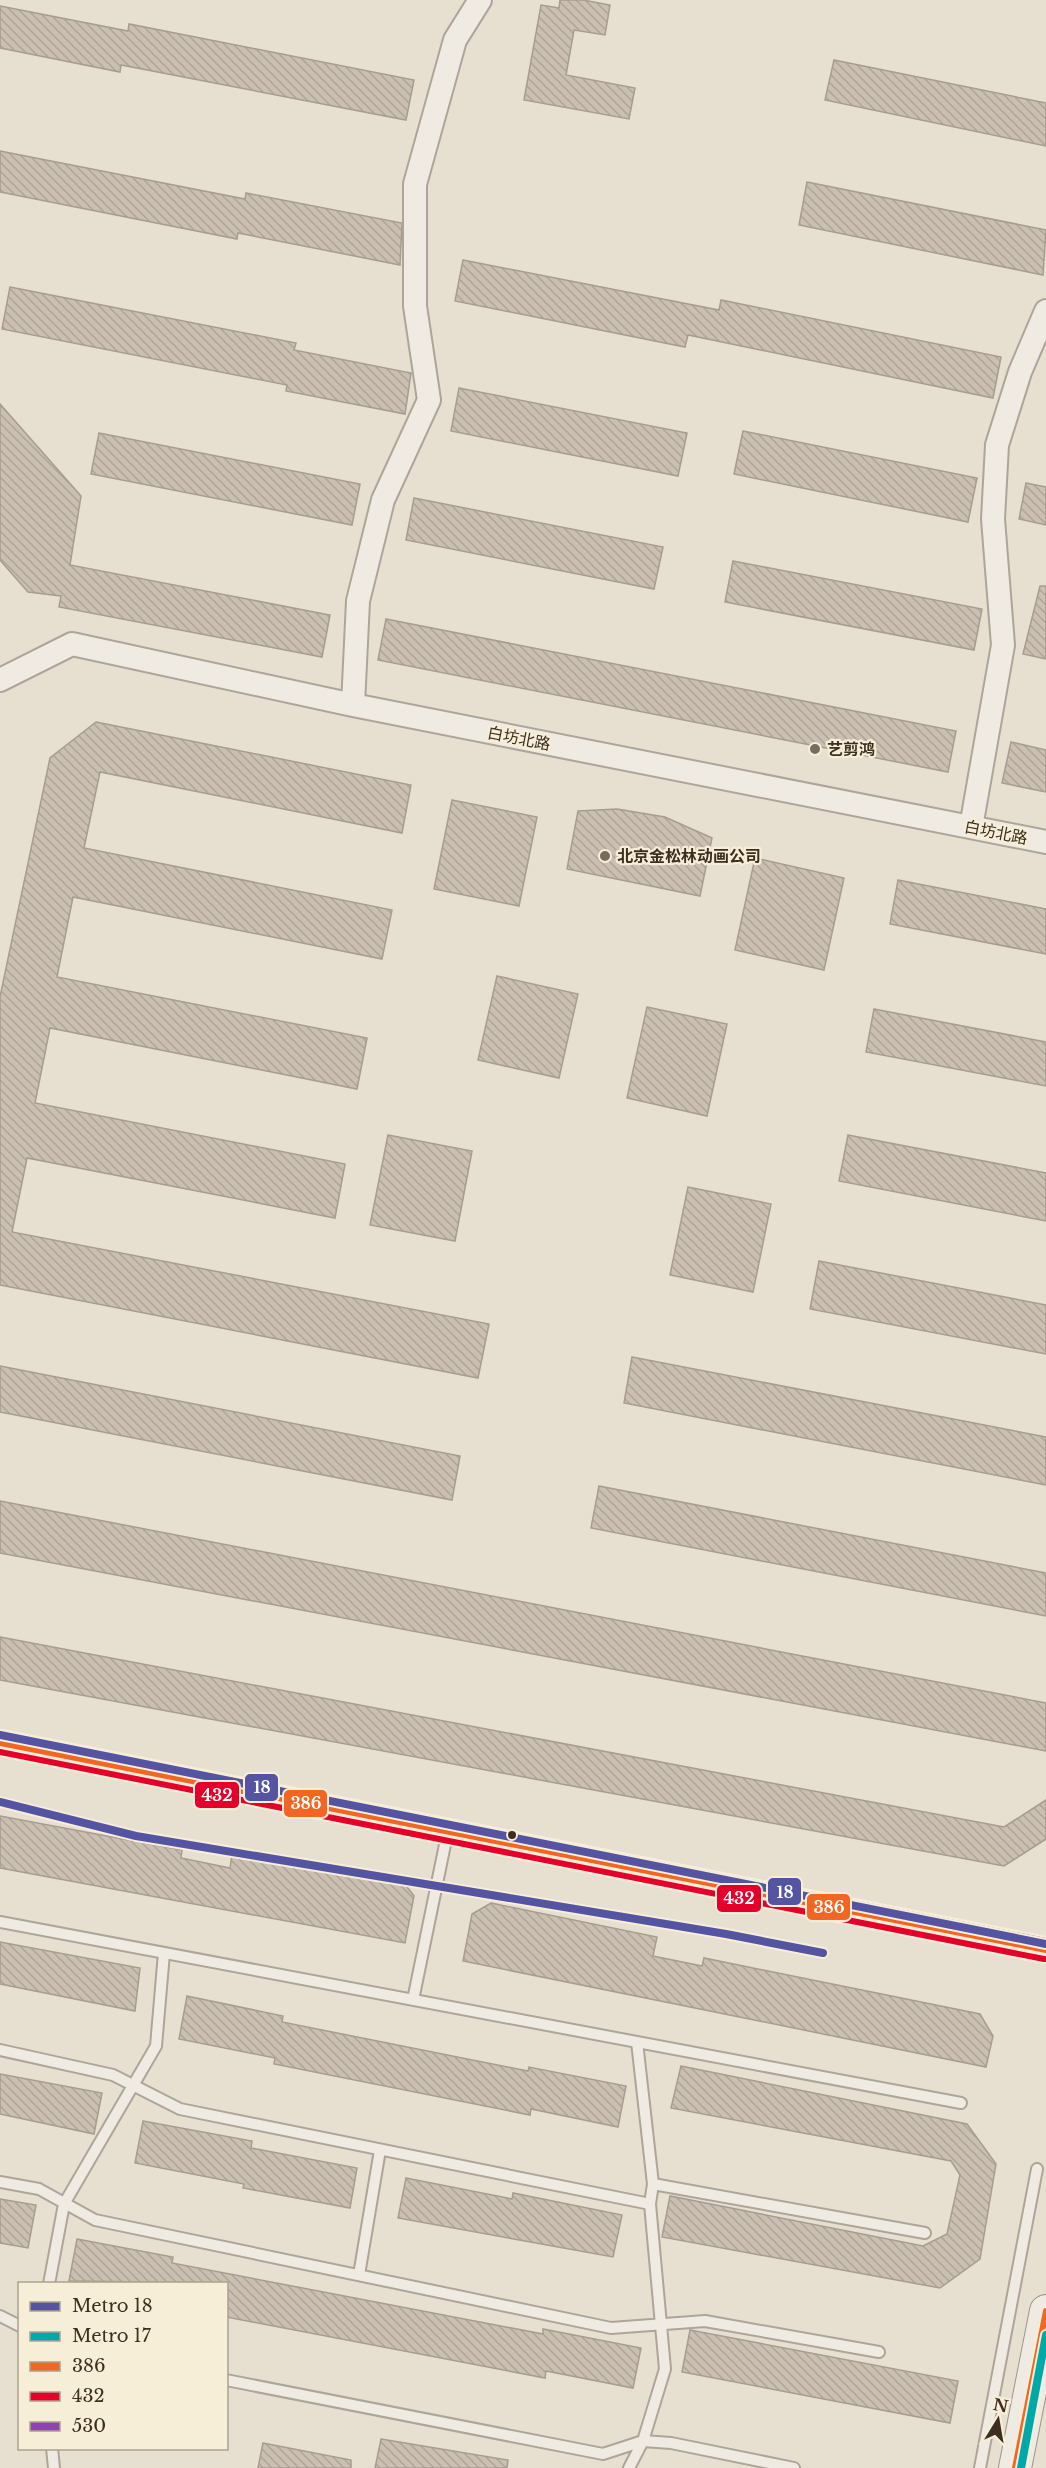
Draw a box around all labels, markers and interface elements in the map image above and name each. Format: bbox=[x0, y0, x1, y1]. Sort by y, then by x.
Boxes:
street label: 白坊北路 bbox=[486, 722, 552, 754]
place label: 艺剪鸿 bbox=[827, 739, 875, 759]
marker: 艺剪鸿 bbox=[808, 742, 822, 756]
street label: 白坊北路 bbox=[963, 816, 1029, 848]
place label: 北京金松林动画公司 bbox=[617, 846, 761, 866]
marker: 北京金松林动画公司 bbox=[598, 849, 612, 863]
line badge: 18 bbox=[244, 1773, 279, 1802]
text: 18 bbox=[253, 1777, 271, 1797]
line badge: 432 bbox=[194, 1781, 240, 1809]
text: 432 bbox=[201, 1785, 233, 1805]
line badge: 386 bbox=[283, 1789, 328, 1818]
text: 386 bbox=[290, 1793, 322, 1813]
unlabelled marker bbox=[506, 1829, 518, 1841]
line badge: 18 bbox=[767, 1877, 802, 1906]
text: 18 bbox=[776, 1882, 794, 1902]
line badge: 432 bbox=[716, 1884, 762, 1913]
text: 432 bbox=[723, 1888, 755, 1908]
line badge: 386 bbox=[806, 1893, 851, 1921]
text: 386 bbox=[813, 1897, 845, 1917]
legend bbox=[18, 2282, 228, 2450]
text: Metro 18 bbox=[72, 2295, 153, 2317]
text: Metro 17 bbox=[72, 2325, 152, 2347]
text: 386 bbox=[72, 2355, 106, 2377]
text: 432 bbox=[72, 2385, 105, 2407]
north arrow bbox=[968, 2390, 1028, 2450]
text: N bbox=[992, 2394, 1010, 2417]
text: 530 bbox=[72, 2415, 106, 2437]

